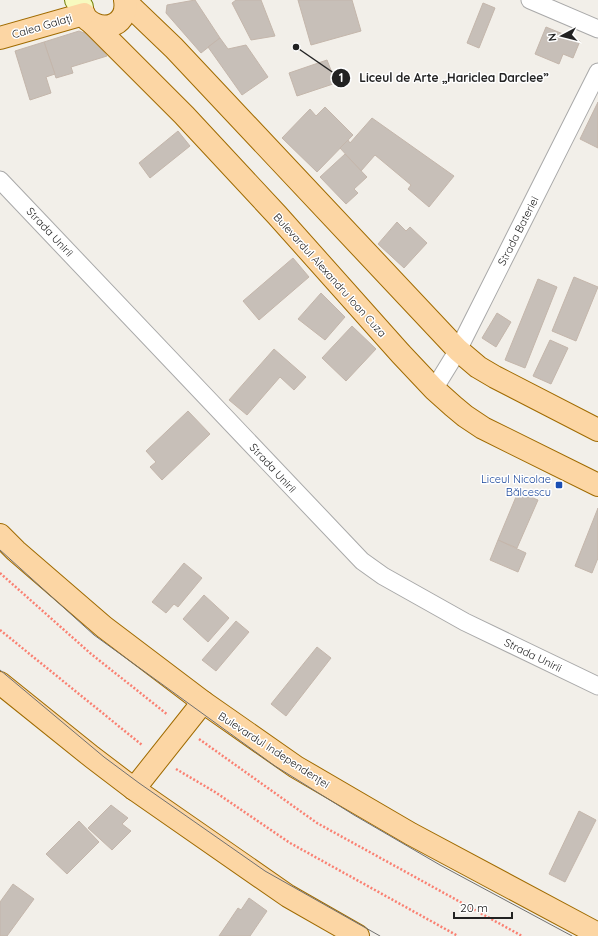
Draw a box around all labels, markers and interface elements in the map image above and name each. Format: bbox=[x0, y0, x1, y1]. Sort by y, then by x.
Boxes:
street label: Calea Galați bbox=[10, 11, 74, 41]
north arrow bbox=[542, 16, 582, 56]
text: N bbox=[545, 32, 560, 42]
callout: Liceul de Arte „Hariclea Darclee” bbox=[331, 66, 557, 90]
text: 1 bbox=[339, 70, 343, 85]
text: Liceul de Arte „Hariclea Darclee” bbox=[359, 70, 549, 85]
street label: Strada Bateriei bbox=[495, 194, 541, 268]
street label: Strada Unirii bbox=[24, 204, 76, 260]
street label: Bulevardul Alexandru Ioan Cuza bbox=[271, 210, 389, 340]
street label: Strada Unirii bbox=[247, 440, 299, 496]
place label: Liceul Nicolae Bălcescu bbox=[481, 472, 551, 499]
marker: Liceul Nicolae Bălcescu bbox=[554, 480, 564, 490]
street label: Strada Unirii bbox=[502, 635, 564, 675]
street label: Bulevardul Independenței bbox=[216, 709, 332, 791]
scale bar bbox=[454, 894, 512, 920]
text: 20 m bbox=[460, 900, 488, 915]

